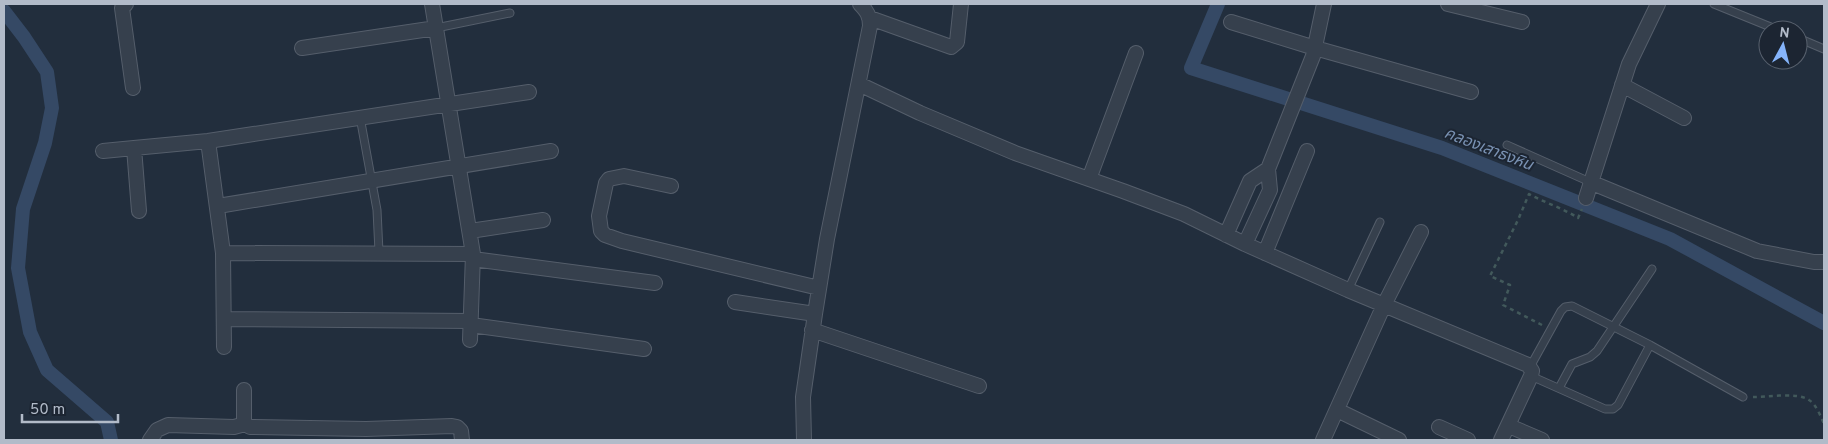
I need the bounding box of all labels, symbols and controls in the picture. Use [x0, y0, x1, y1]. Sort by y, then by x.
north arrow [1758, 20, 1808, 70]
text: N [1778, 25, 1790, 43]
water label: คลองเสาธงหิน [1441, 124, 1537, 176]
scale bar [22, 392, 119, 424]
text: 50 m [30, 401, 65, 420]

